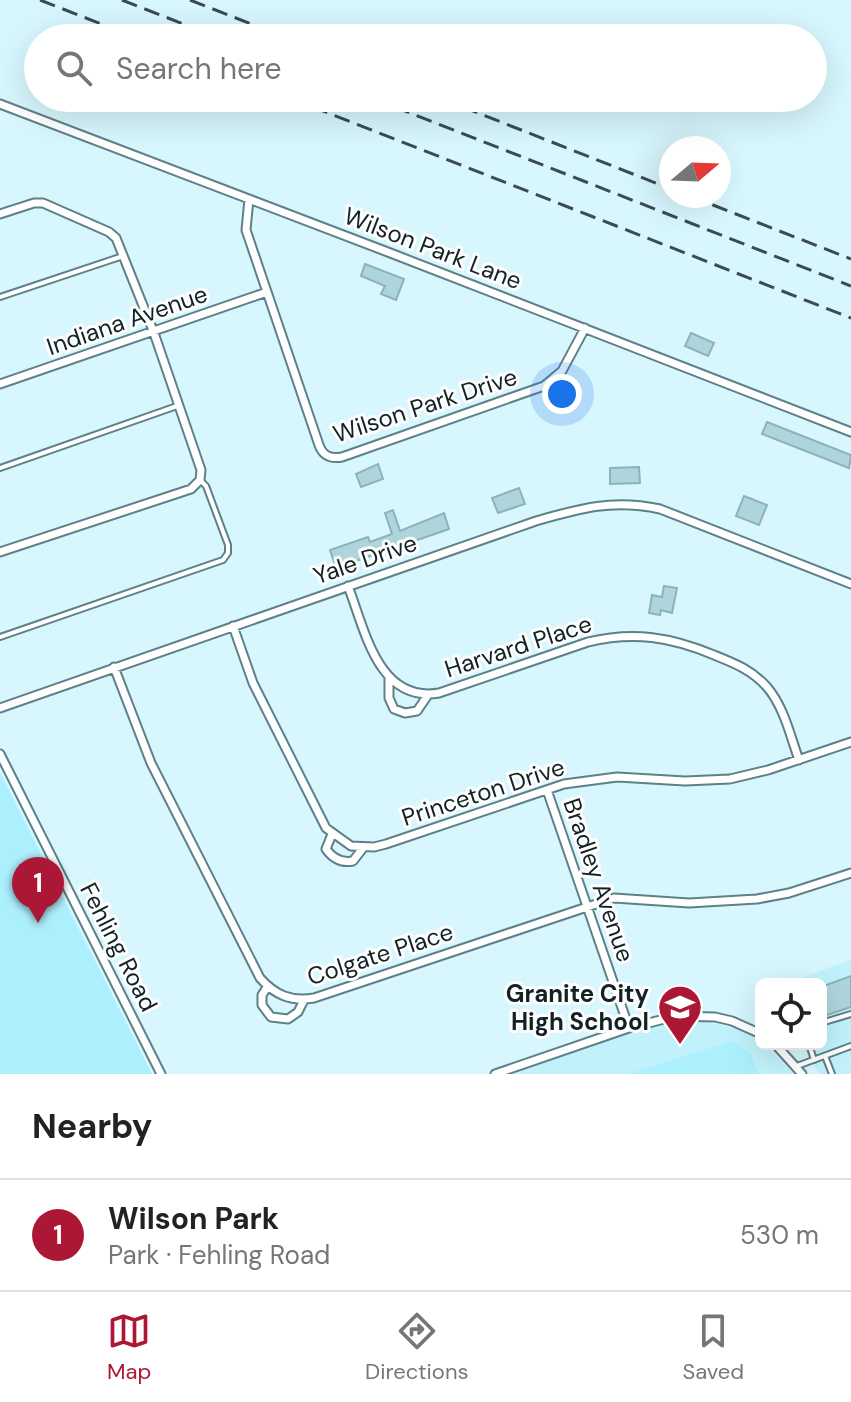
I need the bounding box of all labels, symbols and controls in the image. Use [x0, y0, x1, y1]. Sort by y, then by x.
search box [24, 24, 827, 112]
icon: search [52, 46, 96, 90]
text: Search here [116, 49, 282, 88]
north arrow [659, 136, 731, 208]
street label: Wilson Park Lane [340, 200, 526, 296]
street label: Indiana Avenue [43, 278, 211, 362]
street label: Wilson Park Drive [329, 361, 521, 449]
your location [542, 374, 582, 414]
street label: Yale Drive [309, 527, 421, 591]
street label: Harvard Place [440, 608, 596, 684]
street label: Princeton Drive [398, 751, 568, 833]
street label: Bradley Avenue [556, 794, 642, 966]
pin: 1 [12, 857, 64, 923]
street label: Fehling Road [73, 877, 165, 1017]
street label: Colgate Place [303, 916, 457, 992]
place label: Granite City High School [506, 978, 649, 1037]
map controls [755, 978, 827, 1050]
button: locate [755, 978, 827, 1050]
school or university icon: Granite City High School [656, 983, 704, 1046]
text: Nearby [32, 1104, 152, 1149]
text: Wilson Park [108, 1199, 279, 1238]
text: 1 [53, 1218, 63, 1252]
text: 530 m [740, 1218, 819, 1252]
text: Park · Fehling Road [108, 1238, 330, 1272]
tab: Map [107, 1309, 151, 1386]
tab: Directions [365, 1309, 469, 1386]
tab: Saved [682, 1309, 744, 1386]

